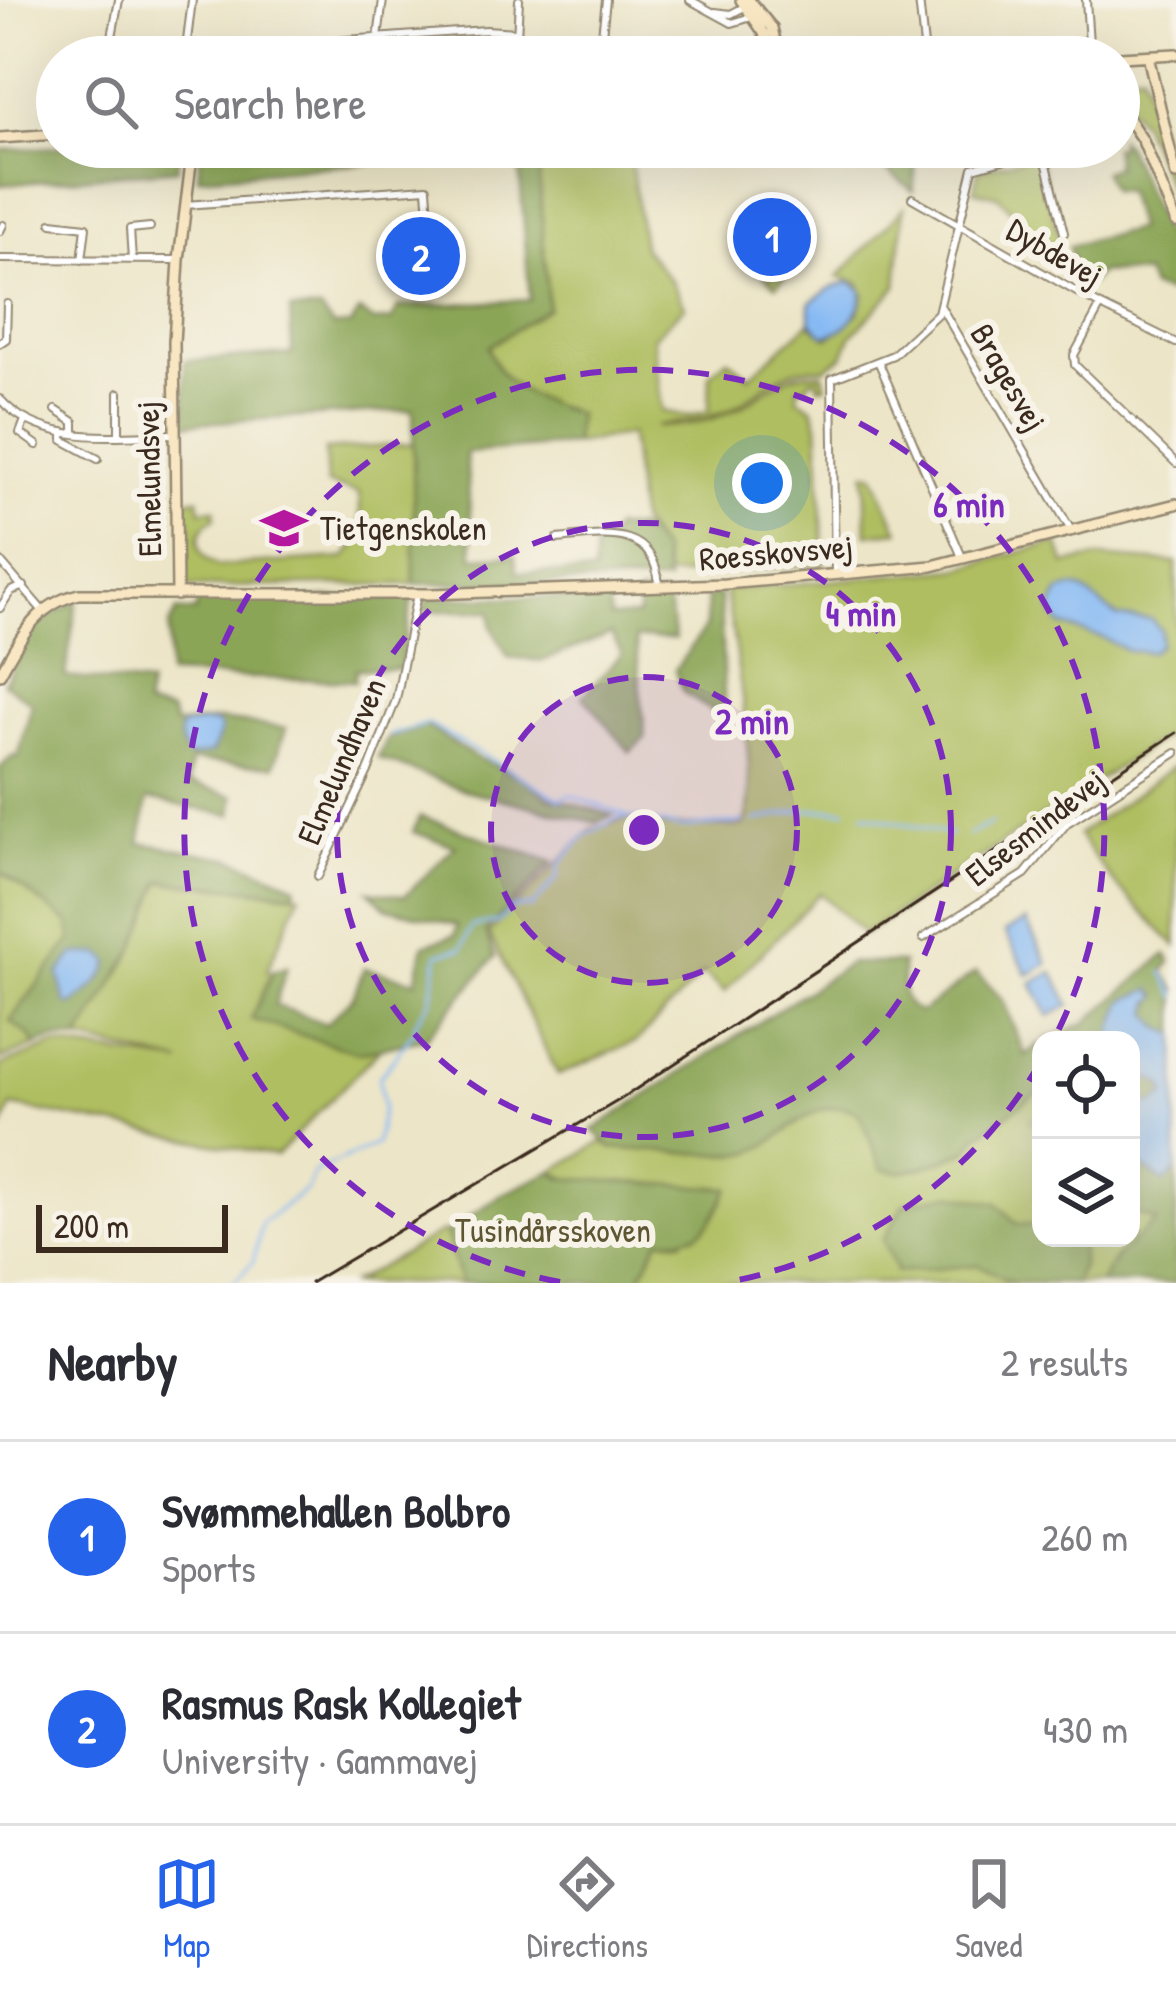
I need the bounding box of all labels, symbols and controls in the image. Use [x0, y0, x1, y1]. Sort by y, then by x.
search box [36, 36, 1140, 168]
icon: search [78, 69, 144, 135]
text: Search here [174, 72, 366, 133]
pin: 1 [733, 192, 811, 282]
street label: Dybdevej [999, 207, 1111, 298]
pin: 2 [382, 211, 460, 301]
street label: Bragesvej [960, 315, 1057, 439]
street label: Elmelundsvej [125, 401, 171, 557]
your location [732, 453, 792, 513]
text: 6 min [933, 479, 1005, 528]
school or university icon: Tietgenskolen [259, 503, 309, 553]
place label: Tietgenskolen [320, 506, 487, 551]
street label: Roesskovsvej [697, 523, 855, 581]
text: 4 min [826, 588, 896, 637]
street label: Elmelundhaven [286, 671, 396, 851]
text: 2 min [715, 696, 789, 745]
street label: Elsesmindevej [956, 758, 1114, 896]
centre of rings [623, 809, 665, 851]
map controls [1032, 1031, 1140, 1247]
button: locate [1032, 1031, 1140, 1139]
button: layers [1032, 1139, 1140, 1247]
scale bar [36, 1199, 228, 1252]
text: 200 m [54, 1204, 129, 1248]
park label: Tusindårsskoven [455, 1208, 651, 1252]
text: Nearby [48, 1327, 178, 1396]
text: 2 results [1001, 1335, 1128, 1388]
text: Svømmehallen Bolbro [162, 1480, 510, 1541]
text: 1 [80, 1510, 94, 1563]
text: 260 m [1041, 1510, 1128, 1563]
text: Sports [162, 1541, 256, 1594]
text: Rasmus Rask Kollegiet [162, 1672, 521, 1733]
text: 2 [78, 1702, 96, 1755]
text: 430 m [1043, 1702, 1128, 1755]
text: University · Gammavej [162, 1733, 478, 1786]
tab: Map [154, 1851, 220, 1967]
tab: Directions [527, 1851, 648, 1967]
tab: Saved [955, 1851, 1022, 1967]

